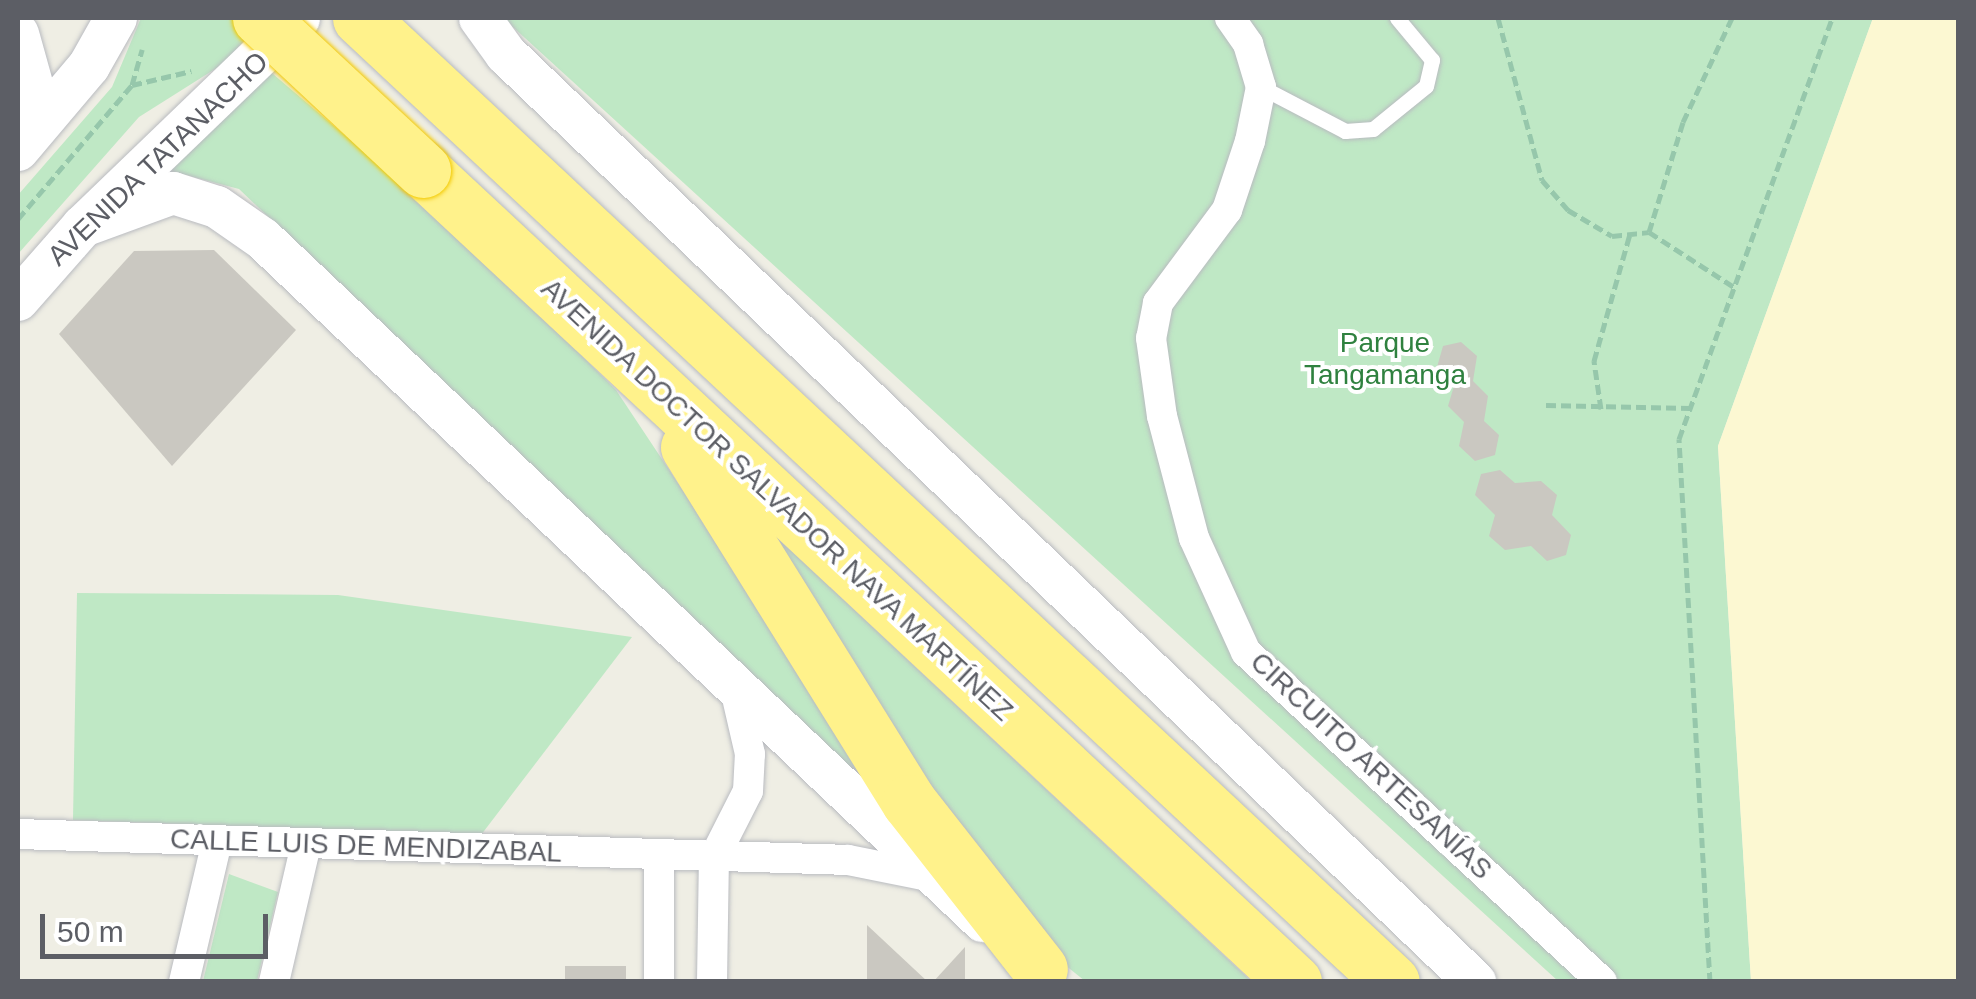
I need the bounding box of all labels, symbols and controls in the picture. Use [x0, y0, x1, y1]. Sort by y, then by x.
street label: AVENIDA TATANACHO [40, 44, 276, 274]
street label: AVENIDA DOCTOR SALVADOR NAVA MARTÍNEZ [533, 271, 1021, 729]
park label: Parque Tangamanga [1304, 326, 1466, 392]
street label: CIRCUITO ARTESANÍAS [1243, 645, 1499, 887]
street label: CALLE LUIS DE MENDIZABAL [169, 822, 563, 870]
scale bar [45, 894, 272, 956]
text: 50 m [57, 915, 124, 948]

